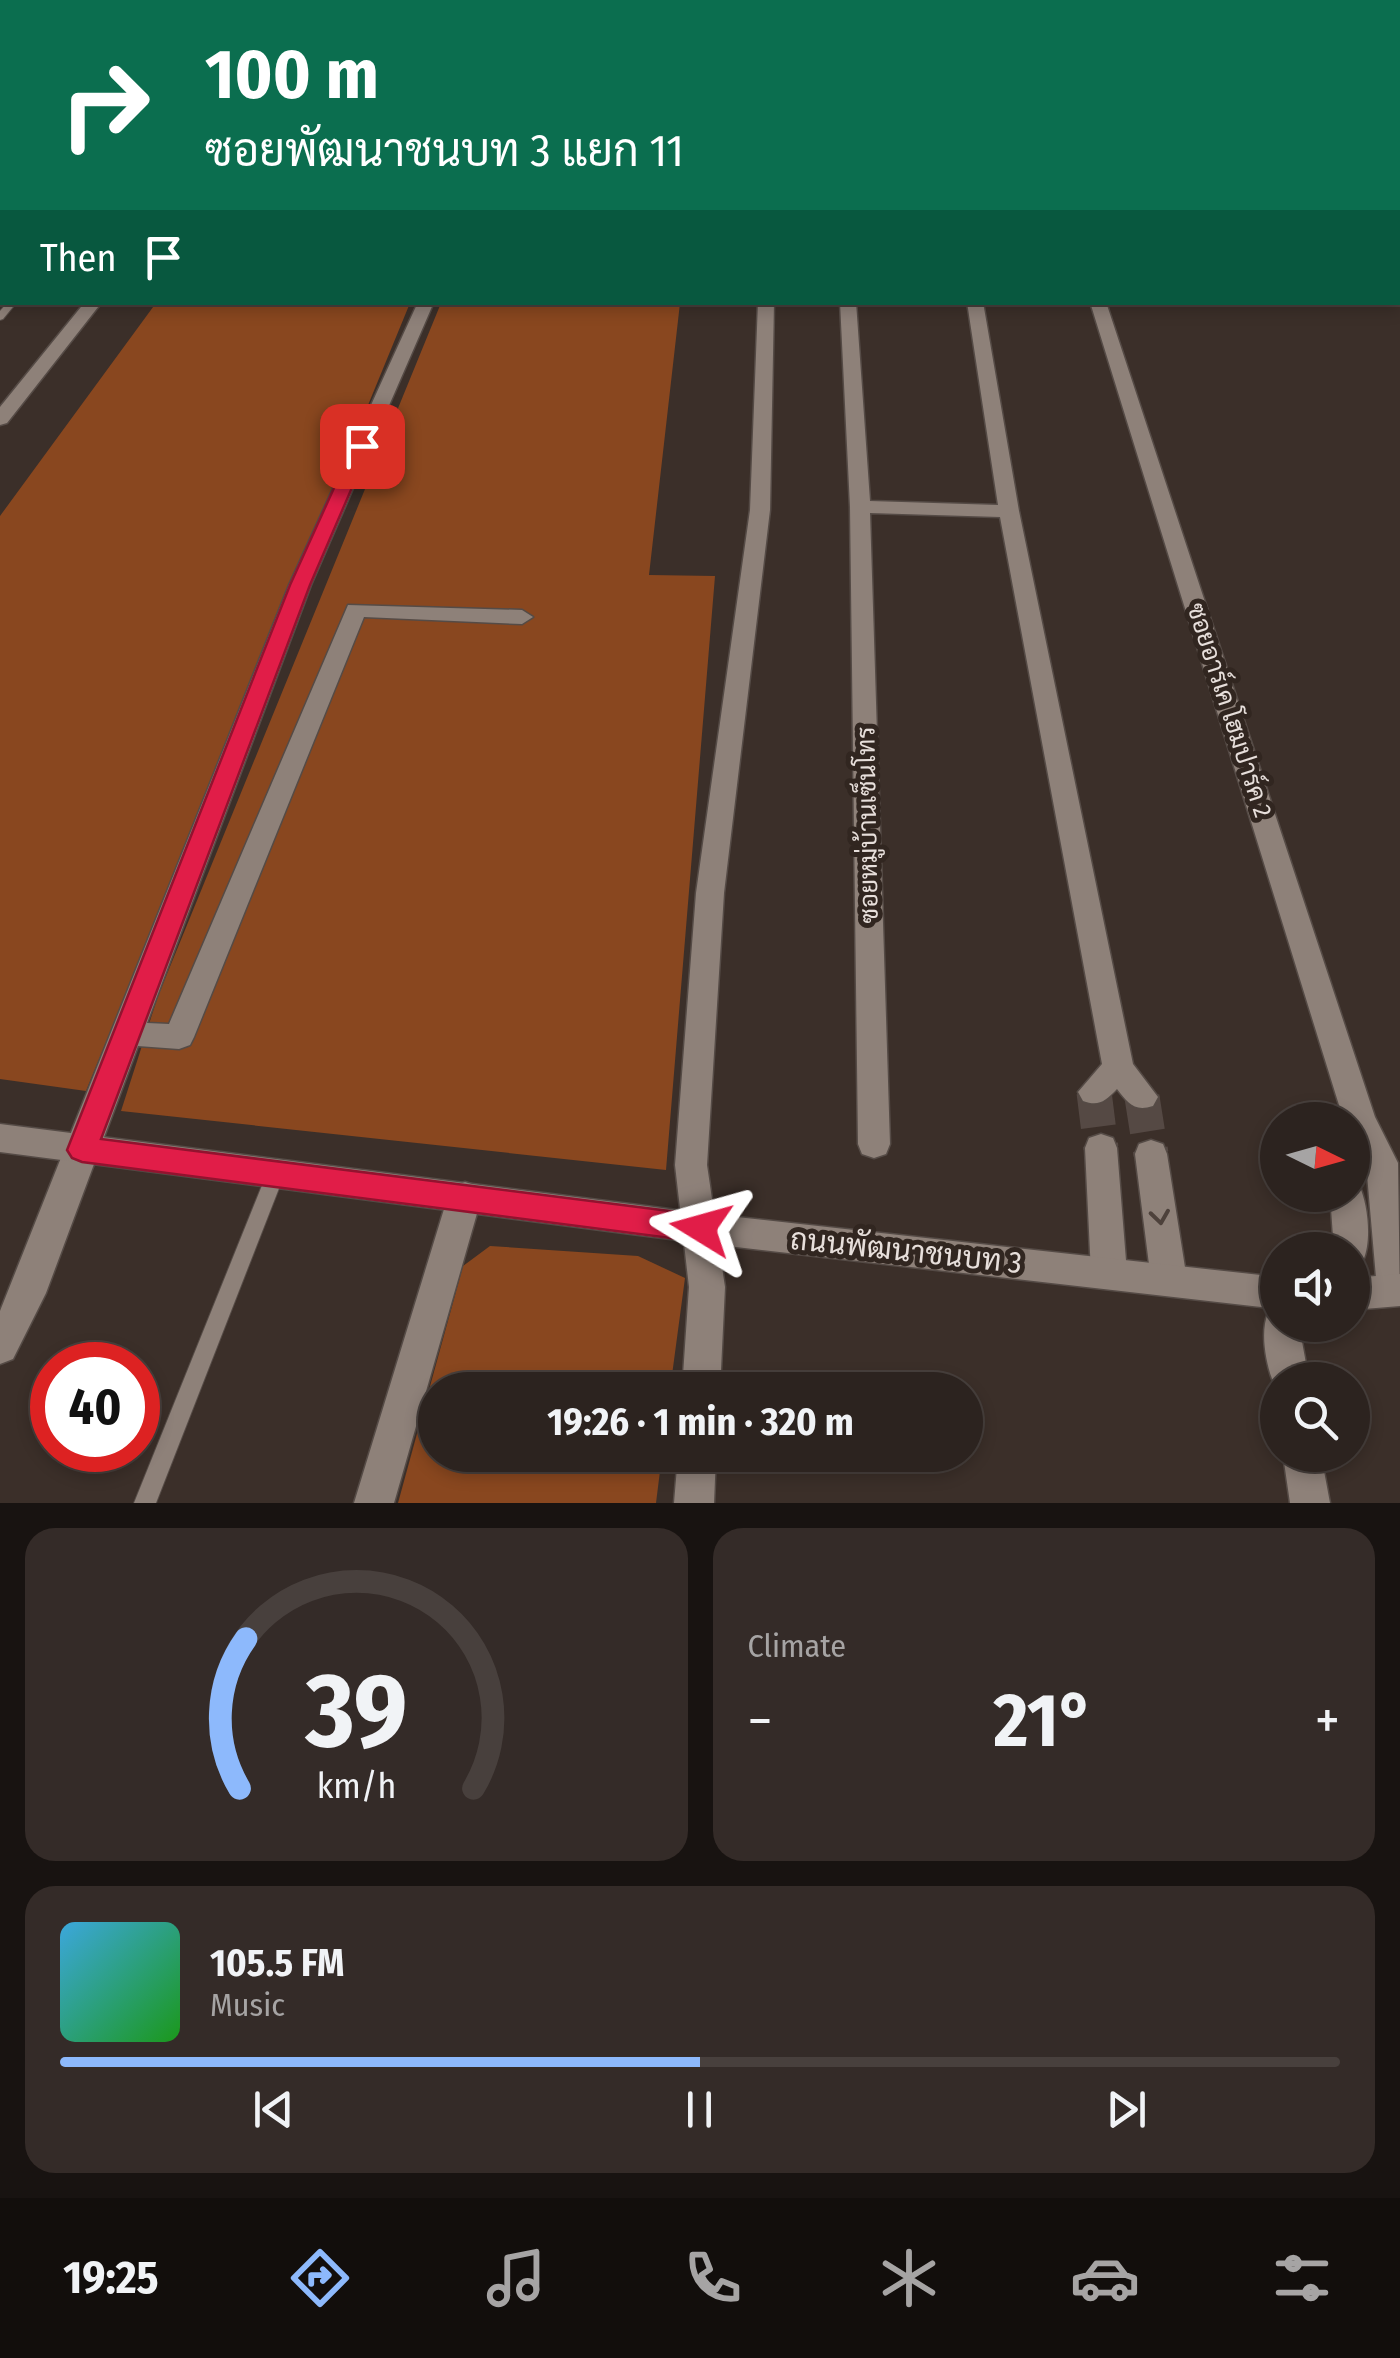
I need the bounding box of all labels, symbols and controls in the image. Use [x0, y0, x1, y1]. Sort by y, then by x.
text: 100 m [205, 33, 379, 117]
icon: right [40, 40, 170, 170]
text: ซอยพัฒนาชนบท 3 แยก 11 [205, 124, 684, 178]
icon: arrive [136, 230, 191, 285]
text: Then [40, 235, 116, 281]
pin [320, 404, 405, 489]
icon: arrive [335, 419, 390, 474]
street label: ซอยอาร์เค โฮมปาร์ค 2 [1180, 598, 1281, 821]
street label: ซอยหมู่บ้านเซ็นโทร [847, 726, 887, 924]
north arrow [1260, 1102, 1370, 1212]
map controls [1260, 1102, 1370, 1472]
position arrow [649, 1176, 753, 1280]
one-way arrow [1149, 1209, 1170, 1225]
street label: ถนนพัฒนาชนบท 3 [788, 1220, 1024, 1281]
button: sound [1260, 1232, 1370, 1342]
speed limit sign: 40 [30, 1342, 160, 1472]
button: search [1260, 1362, 1370, 1472]
text: 19:26 · 1 min · 320 m [547, 1399, 854, 1445]
text: Climate [748, 1627, 846, 1665]
text: 39 [304, 1649, 407, 1774]
text: 21° [994, 1676, 1094, 1766]
text: − [748, 1688, 772, 1754]
text: + [1315, 1688, 1340, 1754]
text: km/h [316, 1765, 396, 1807]
text: 105.5 FM [210, 1940, 344, 1986]
text: Music [210, 1986, 285, 2024]
icon: previous [246, 2082, 301, 2137]
icon: pause [672, 2082, 727, 2137]
icon: next [1099, 2082, 1154, 2137]
icon: directions [285, 2243, 355, 2313]
icon: music [481, 2243, 551, 2313]
icon: phone [678, 2243, 748, 2313]
icon: climate [874, 2243, 944, 2313]
icon: car [1070, 2243, 1140, 2313]
icon: filters [1267, 2243, 1337, 2313]
text: 19:25 [63, 2251, 159, 2305]

